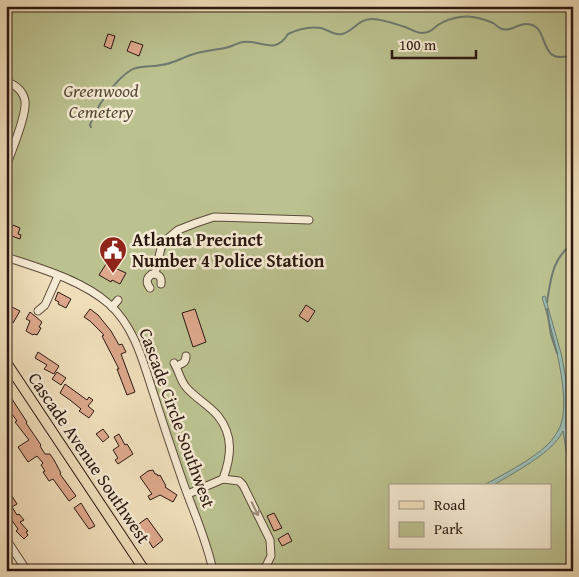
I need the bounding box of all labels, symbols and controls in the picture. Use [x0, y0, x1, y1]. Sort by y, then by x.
scale bar [392, 28, 475, 60]
text: 100 m [399, 34, 437, 55]
park label: Greenwood Cemetery [63, 77, 139, 125]
place label: Atlanta Precinct Number 4 Police Station [132, 226, 325, 274]
public building icon: Atlanta Precinct Number 4 Police Station [98, 235, 128, 274]
street label: Cascade Circle Southwest [132, 324, 223, 512]
street label: Cascade Avenue Southwest [22, 367, 157, 549]
legend [389, 484, 552, 550]
text: Road [434, 494, 465, 515]
one-way arrow [250, 501, 260, 516]
text: Park [434, 518, 463, 539]

